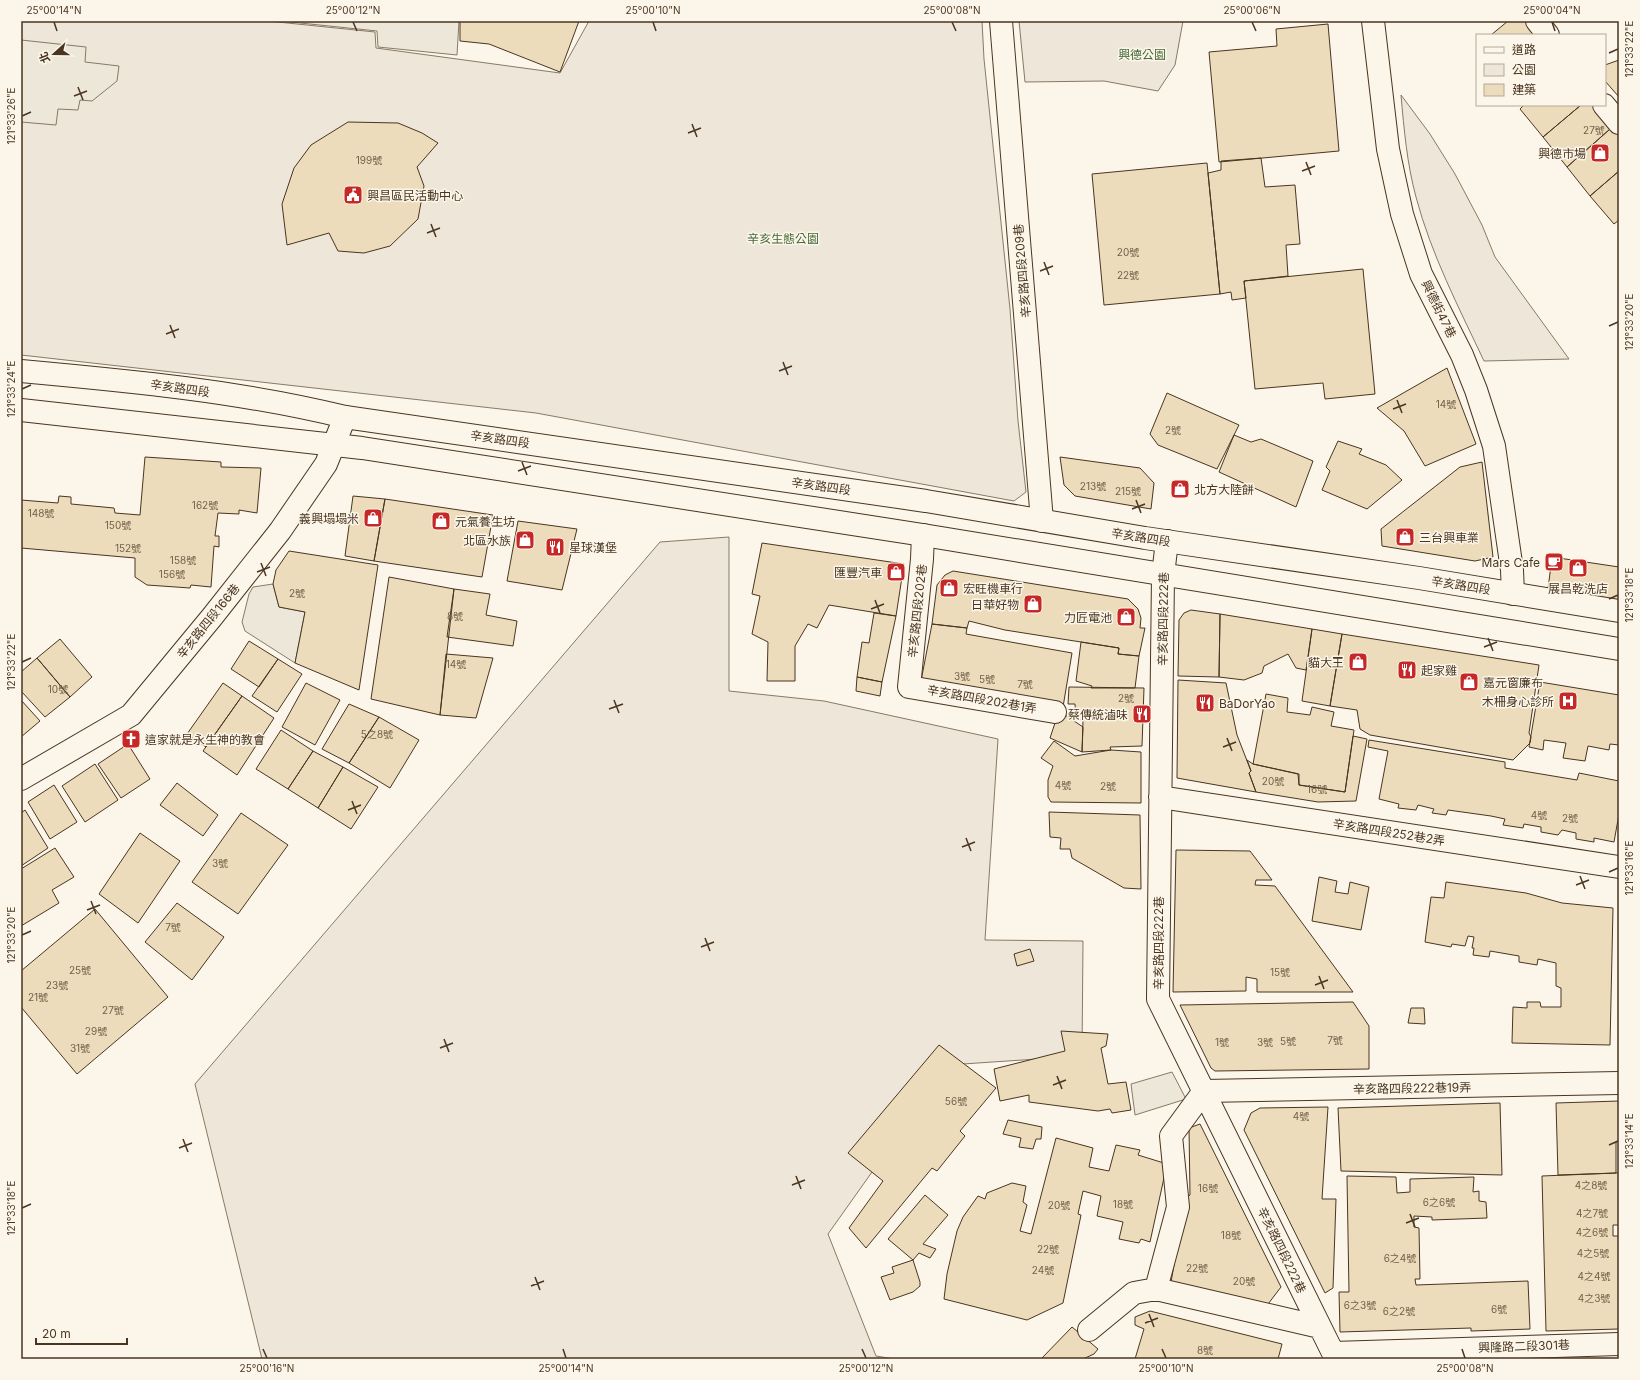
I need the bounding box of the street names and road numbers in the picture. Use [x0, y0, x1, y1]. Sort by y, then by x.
street label: 辛亥路四段209巷 [1010, 223, 1034, 319]
street label: 興德街47巷 [1419, 278, 1459, 340]
street label: 辛亥路四段 [149, 376, 211, 400]
street label: 辛亥路四段 [469, 427, 531, 451]
street label: 辛亥路四段 [790, 474, 852, 498]
street label: 辛亥路四段 [1110, 525, 1172, 549]
street label: 辛亥路四段202巷 [905, 563, 929, 659]
street label: 辛亥路四段222巷 [1155, 572, 1171, 666]
street label: 辛亥路四段 [1430, 573, 1492, 597]
street label: 辛亥路四段166巷 [173, 581, 243, 661]
street label: 辛亥路四段202巷1弄 [926, 682, 1038, 716]
street label: 辛亥路四段252巷2弄 [1332, 816, 1446, 848]
street label: 辛亥路四段222巷 [1151, 896, 1166, 990]
street label: 辛亥路四段222巷19弄 [1353, 1079, 1471, 1097]
street label: 辛亥路四段222巷 [1255, 1204, 1309, 1296]
street label: 興隆路二段301巷 [1478, 1337, 1570, 1355]

